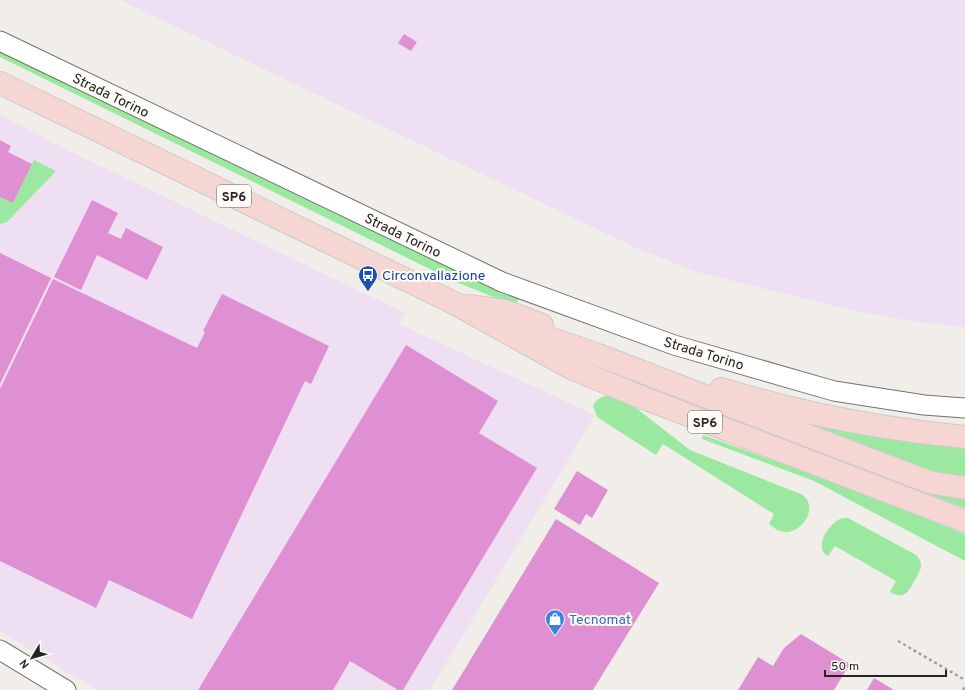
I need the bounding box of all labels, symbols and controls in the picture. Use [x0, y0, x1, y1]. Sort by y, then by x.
street label: Strada Torino [69, 70, 152, 122]
road number: SP6 [217, 185, 251, 207]
street label: Strada Torino [361, 210, 444, 262]
bus stop icon: Circonvallazione [357, 264, 379, 292]
place label: Circonvallazione [382, 268, 485, 285]
street label: Strada Torino [661, 334, 746, 375]
road number: SP6 [688, 411, 722, 433]
shop icon: Tecnomat [544, 608, 566, 636]
place label: Tecnomat [569, 612, 631, 629]
north arrow [12, 638, 52, 678]
scale bar [825, 652, 946, 678]
text: N [17, 656, 33, 671]
text: 50 m [831, 659, 859, 675]

